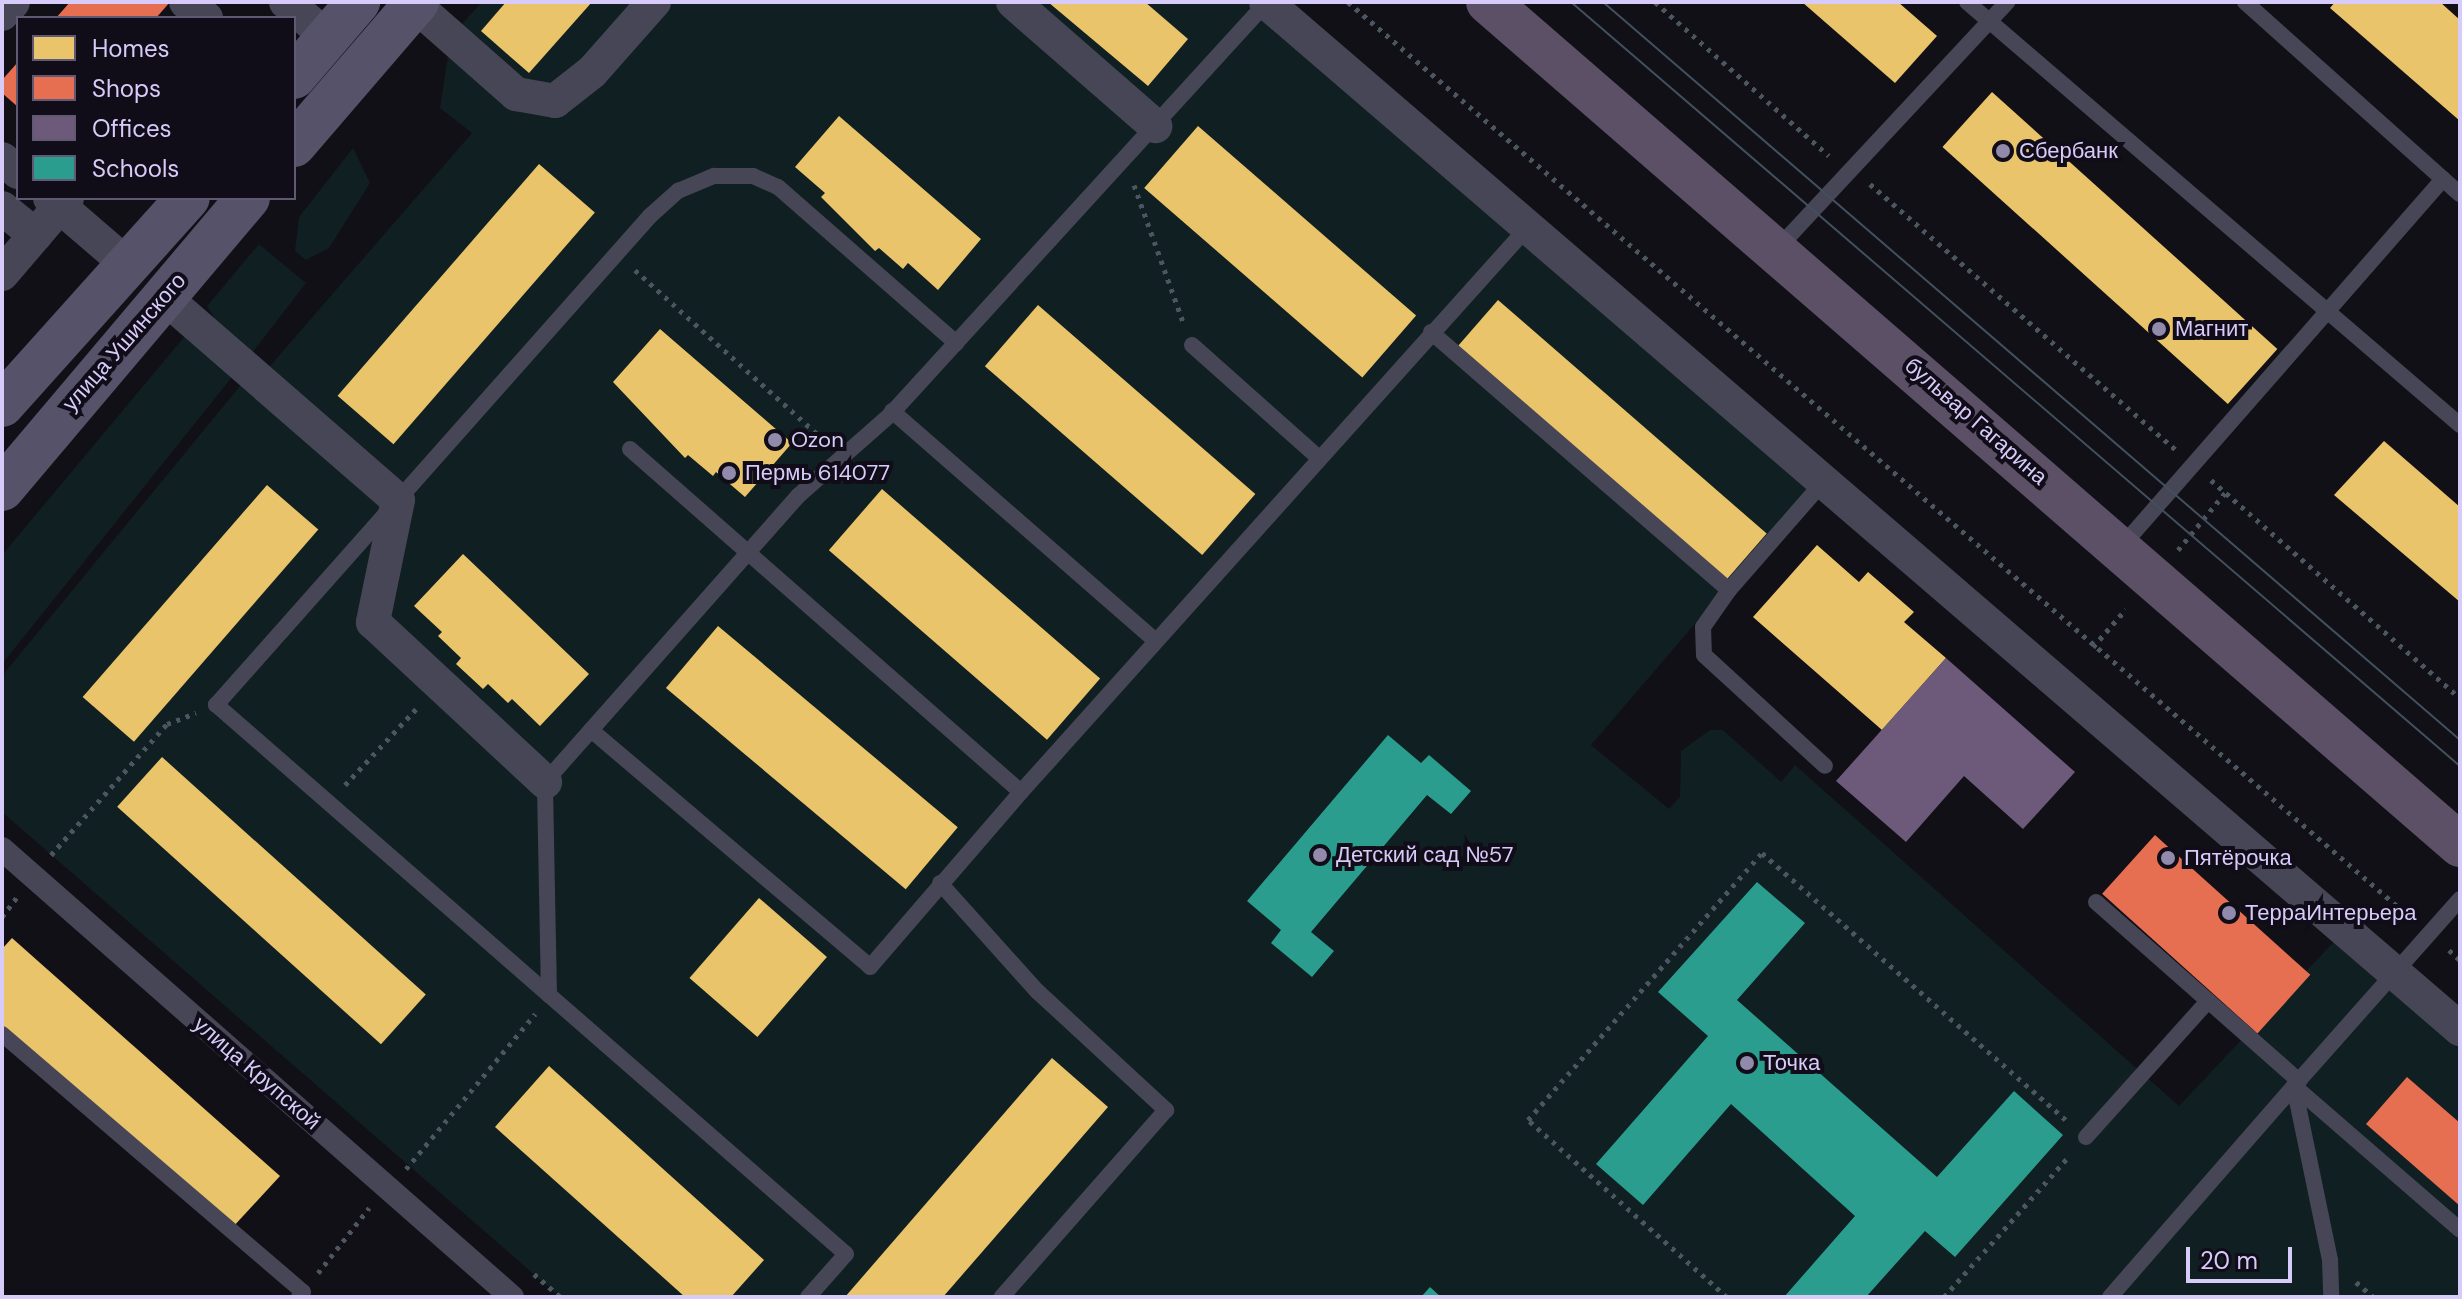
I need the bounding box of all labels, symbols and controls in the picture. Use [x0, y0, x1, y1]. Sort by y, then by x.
legend [16, 16, 296, 200]
text: Homes [92, 33, 170, 64]
text: Shops [92, 73, 161, 104]
text: Offices [92, 113, 172, 144]
place label: Сбербанк [2019, 138, 2118, 164]
marker: Сбербанк [1994, 142, 2012, 160]
text: Schools [92, 153, 179, 184]
street label: улица Ушинского [57, 268, 191, 416]
place label: Магнит [2175, 316, 2248, 342]
marker: Магнит [2150, 320, 2168, 338]
street label: бульвар Гагарина [1899, 352, 2053, 490]
place label: Ozon [791, 427, 844, 453]
marker: Ozon [766, 431, 784, 449]
place label: Пермь 614077 [745, 460, 890, 486]
marker: Пермь 614077 [720, 464, 738, 482]
place label: Детский сад №57 [1336, 842, 1514, 868]
place label: Пятёрочка [2184, 845, 2292, 871]
marker: Детский сад №57 [1311, 846, 1329, 864]
marker: Пятёрочка [2159, 849, 2177, 867]
place label: ТерраИнтерьера [2245, 900, 2417, 926]
marker: ТерраИнтерьера [2220, 904, 2238, 922]
street label: улица Крупской [188, 1011, 326, 1135]
place label: Точка [1763, 1050, 1820, 1076]
marker: Точка [1738, 1054, 1756, 1072]
scale bar [2190, 1231, 2296, 1281]
text: 20 m [2200, 1245, 2258, 1276]

